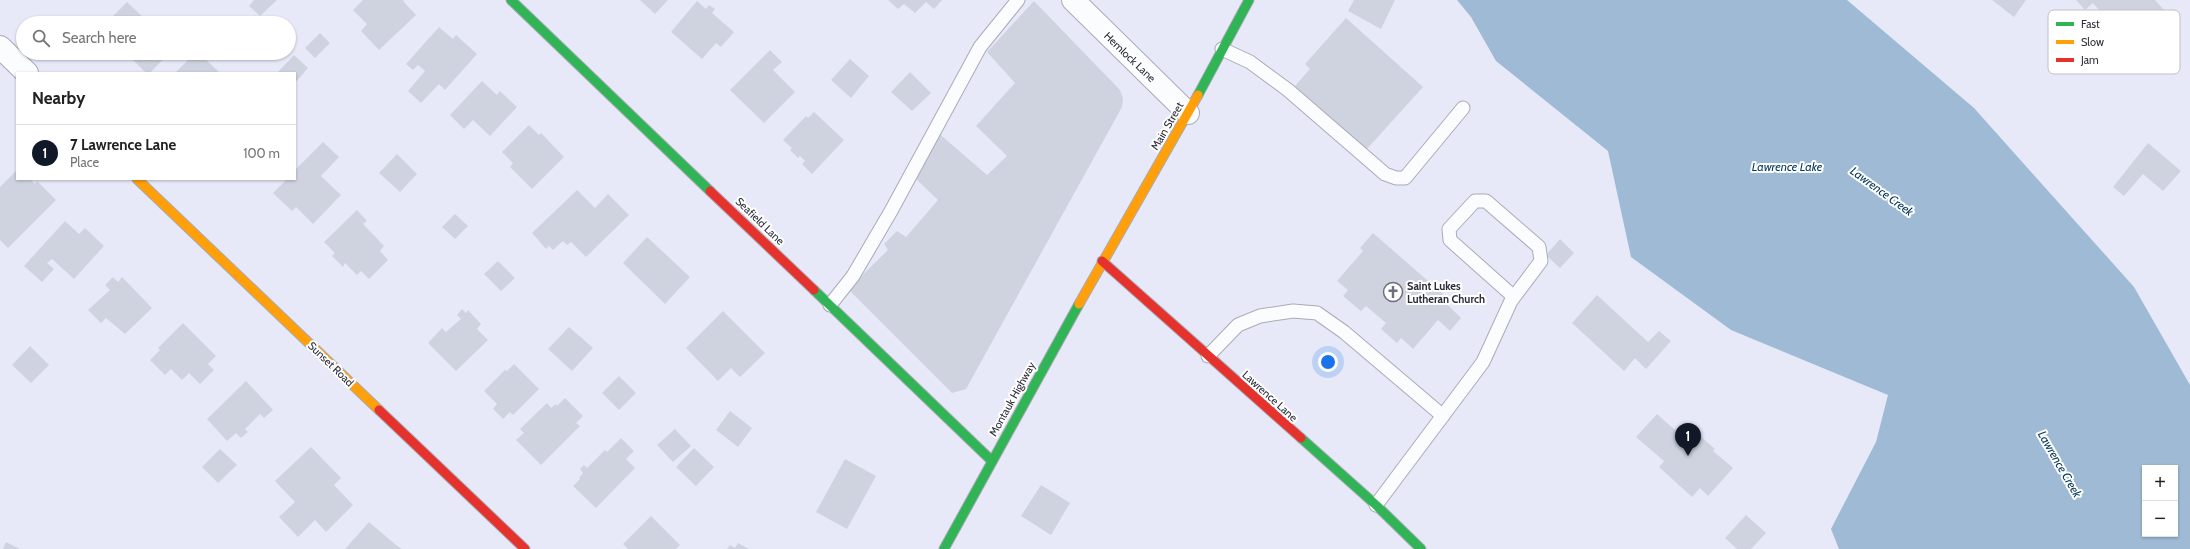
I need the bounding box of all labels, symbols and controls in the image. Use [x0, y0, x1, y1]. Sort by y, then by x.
legend [2048, 10, 2180, 74]
search box [16, 16, 296, 60]
text: Fast [2081, 17, 2100, 31]
icon: search [30, 27, 52, 49]
text: Search here [62, 29, 137, 47]
street label: Hemlock Lane [1101, 29, 1159, 85]
text: Slow [2081, 35, 2104, 49]
text: Jam [2080, 53, 2099, 67]
text: Nearby [32, 88, 85, 108]
street label: Main Street [1148, 99, 1187, 153]
text: 7 Lawrence Lane [70, 136, 176, 154]
text: 1 [43, 145, 47, 161]
text: 100 m [243, 145, 280, 161]
text: Place [70, 154, 99, 170]
water label: Lawrence Lake [1752, 159, 1823, 174]
water label: Lawrence Creek [1847, 163, 1917, 219]
street label: Seafield Lane [733, 194, 788, 248]
place label: Saint Lukes Lutheran Church [1407, 279, 1485, 306]
church icon: Saint Lukes Lutheran Church [1382, 281, 1404, 303]
street label: Sunset Road [305, 339, 357, 389]
your location [1318, 352, 1338, 372]
street label: Montauk Highway [986, 359, 1038, 439]
street label: Lawrence Lane [1240, 368, 1301, 425]
pin: 1 [1675, 423, 1701, 456]
water label: Lawrence Creek [2035, 428, 2086, 501]
map controls [2142, 465, 2178, 537]
button: + [2142, 465, 2178, 501]
button: − [2142, 501, 2178, 537]

